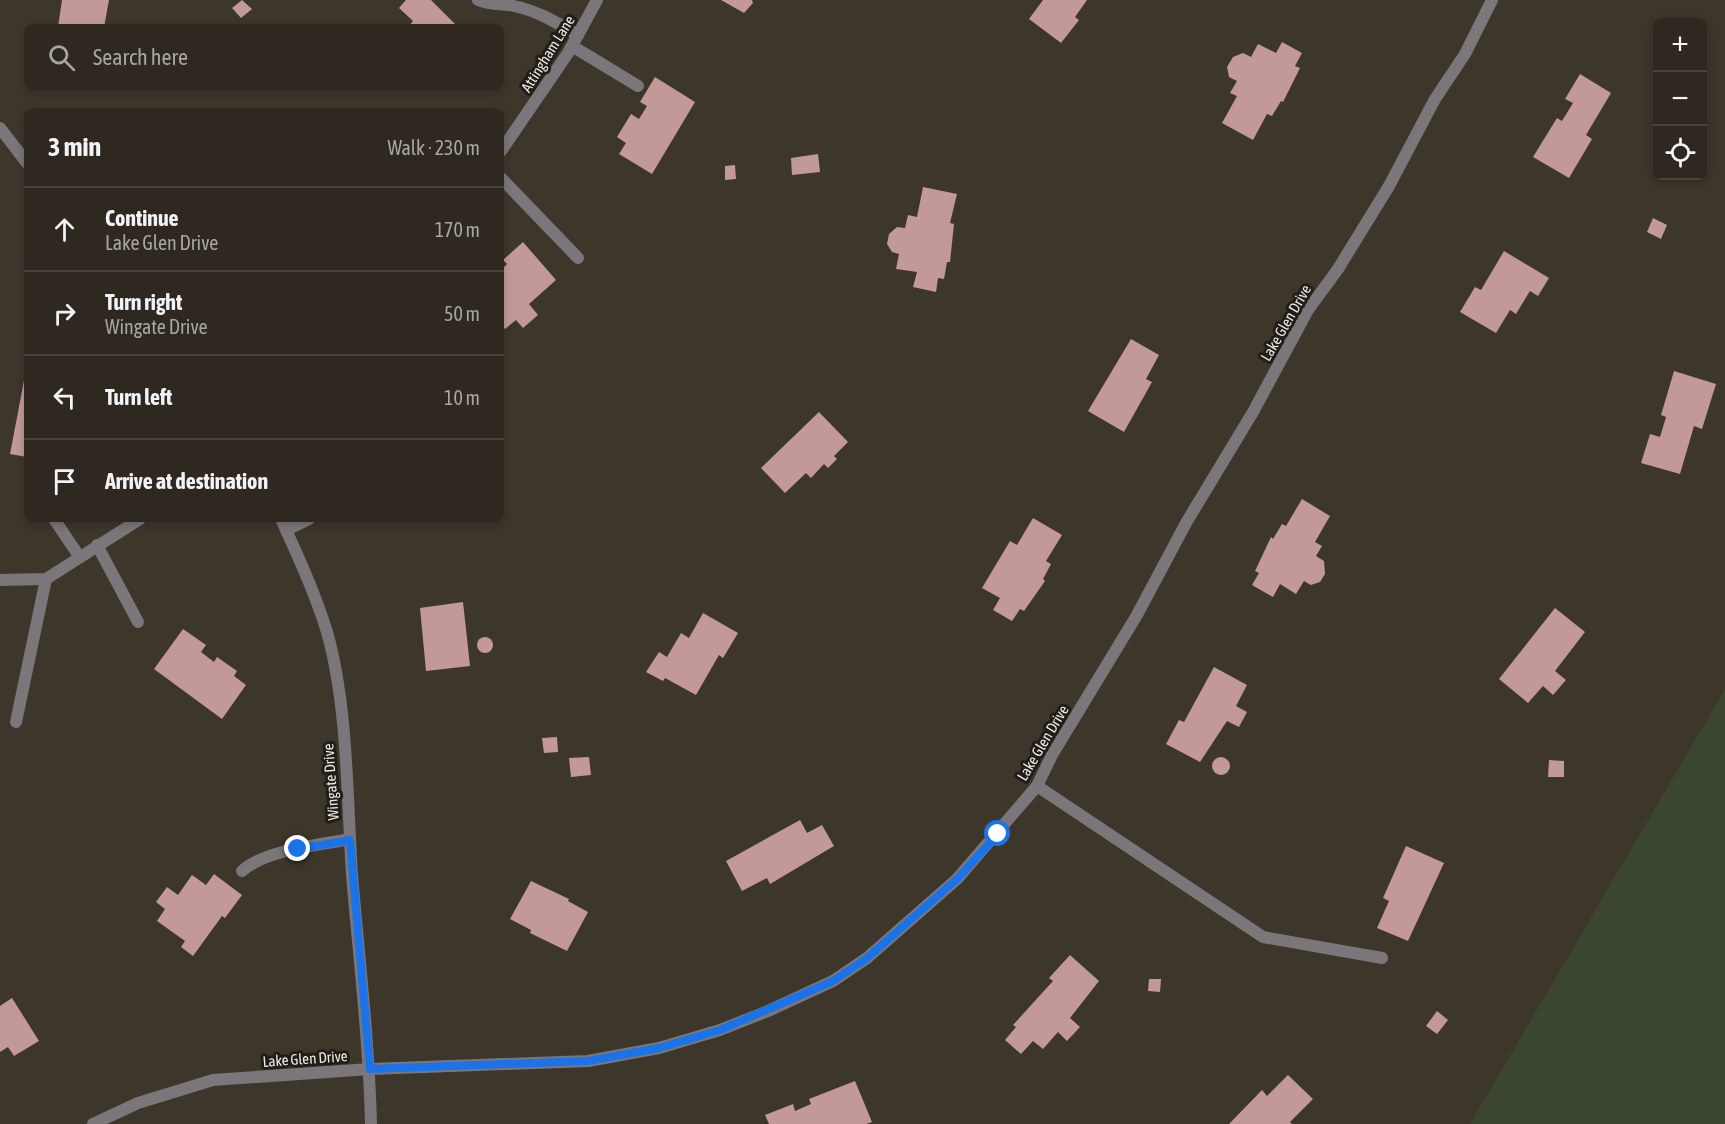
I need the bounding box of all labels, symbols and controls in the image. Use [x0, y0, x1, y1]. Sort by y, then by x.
street label: Attingham Lane [517, 12, 578, 95]
map controls [1653, 18, 1707, 180]
button: + [1653, 18, 1707, 72]
search box [24, 24, 504, 90]
icon: search [45, 41, 78, 74]
text: Search here [93, 44, 188, 70]
button: − [1653, 72, 1707, 126]
button: locate [1653, 126, 1707, 180]
text: 3 min [48, 132, 101, 162]
text: Walk · 230 m [388, 136, 480, 159]
text: Continue [105, 205, 179, 231]
icon: ahead [48, 213, 81, 246]
text: 170 m [435, 218, 480, 241]
text: Lake Glen Drive [105, 231, 218, 254]
street label: Lake Glen Drive [1257, 282, 1314, 364]
text: Turn right [105, 289, 182, 315]
icon: right [48, 297, 81, 330]
text: 50 m [444, 302, 480, 325]
text: Wingate Drive [105, 315, 208, 338]
icon: left [48, 381, 81, 414]
text: Turn left [105, 384, 172, 410]
text: 10 m [444, 386, 480, 409]
icon: arrive [48, 465, 81, 498]
text: Arrive at destination [105, 468, 268, 494]
street label: Lake Glen Drive [1013, 702, 1072, 784]
street label: Wingate Drive [319, 743, 342, 821]
route start [984, 820, 1010, 846]
route end [284, 835, 310, 861]
street label: Lake Glen Drive [262, 1047, 348, 1070]

